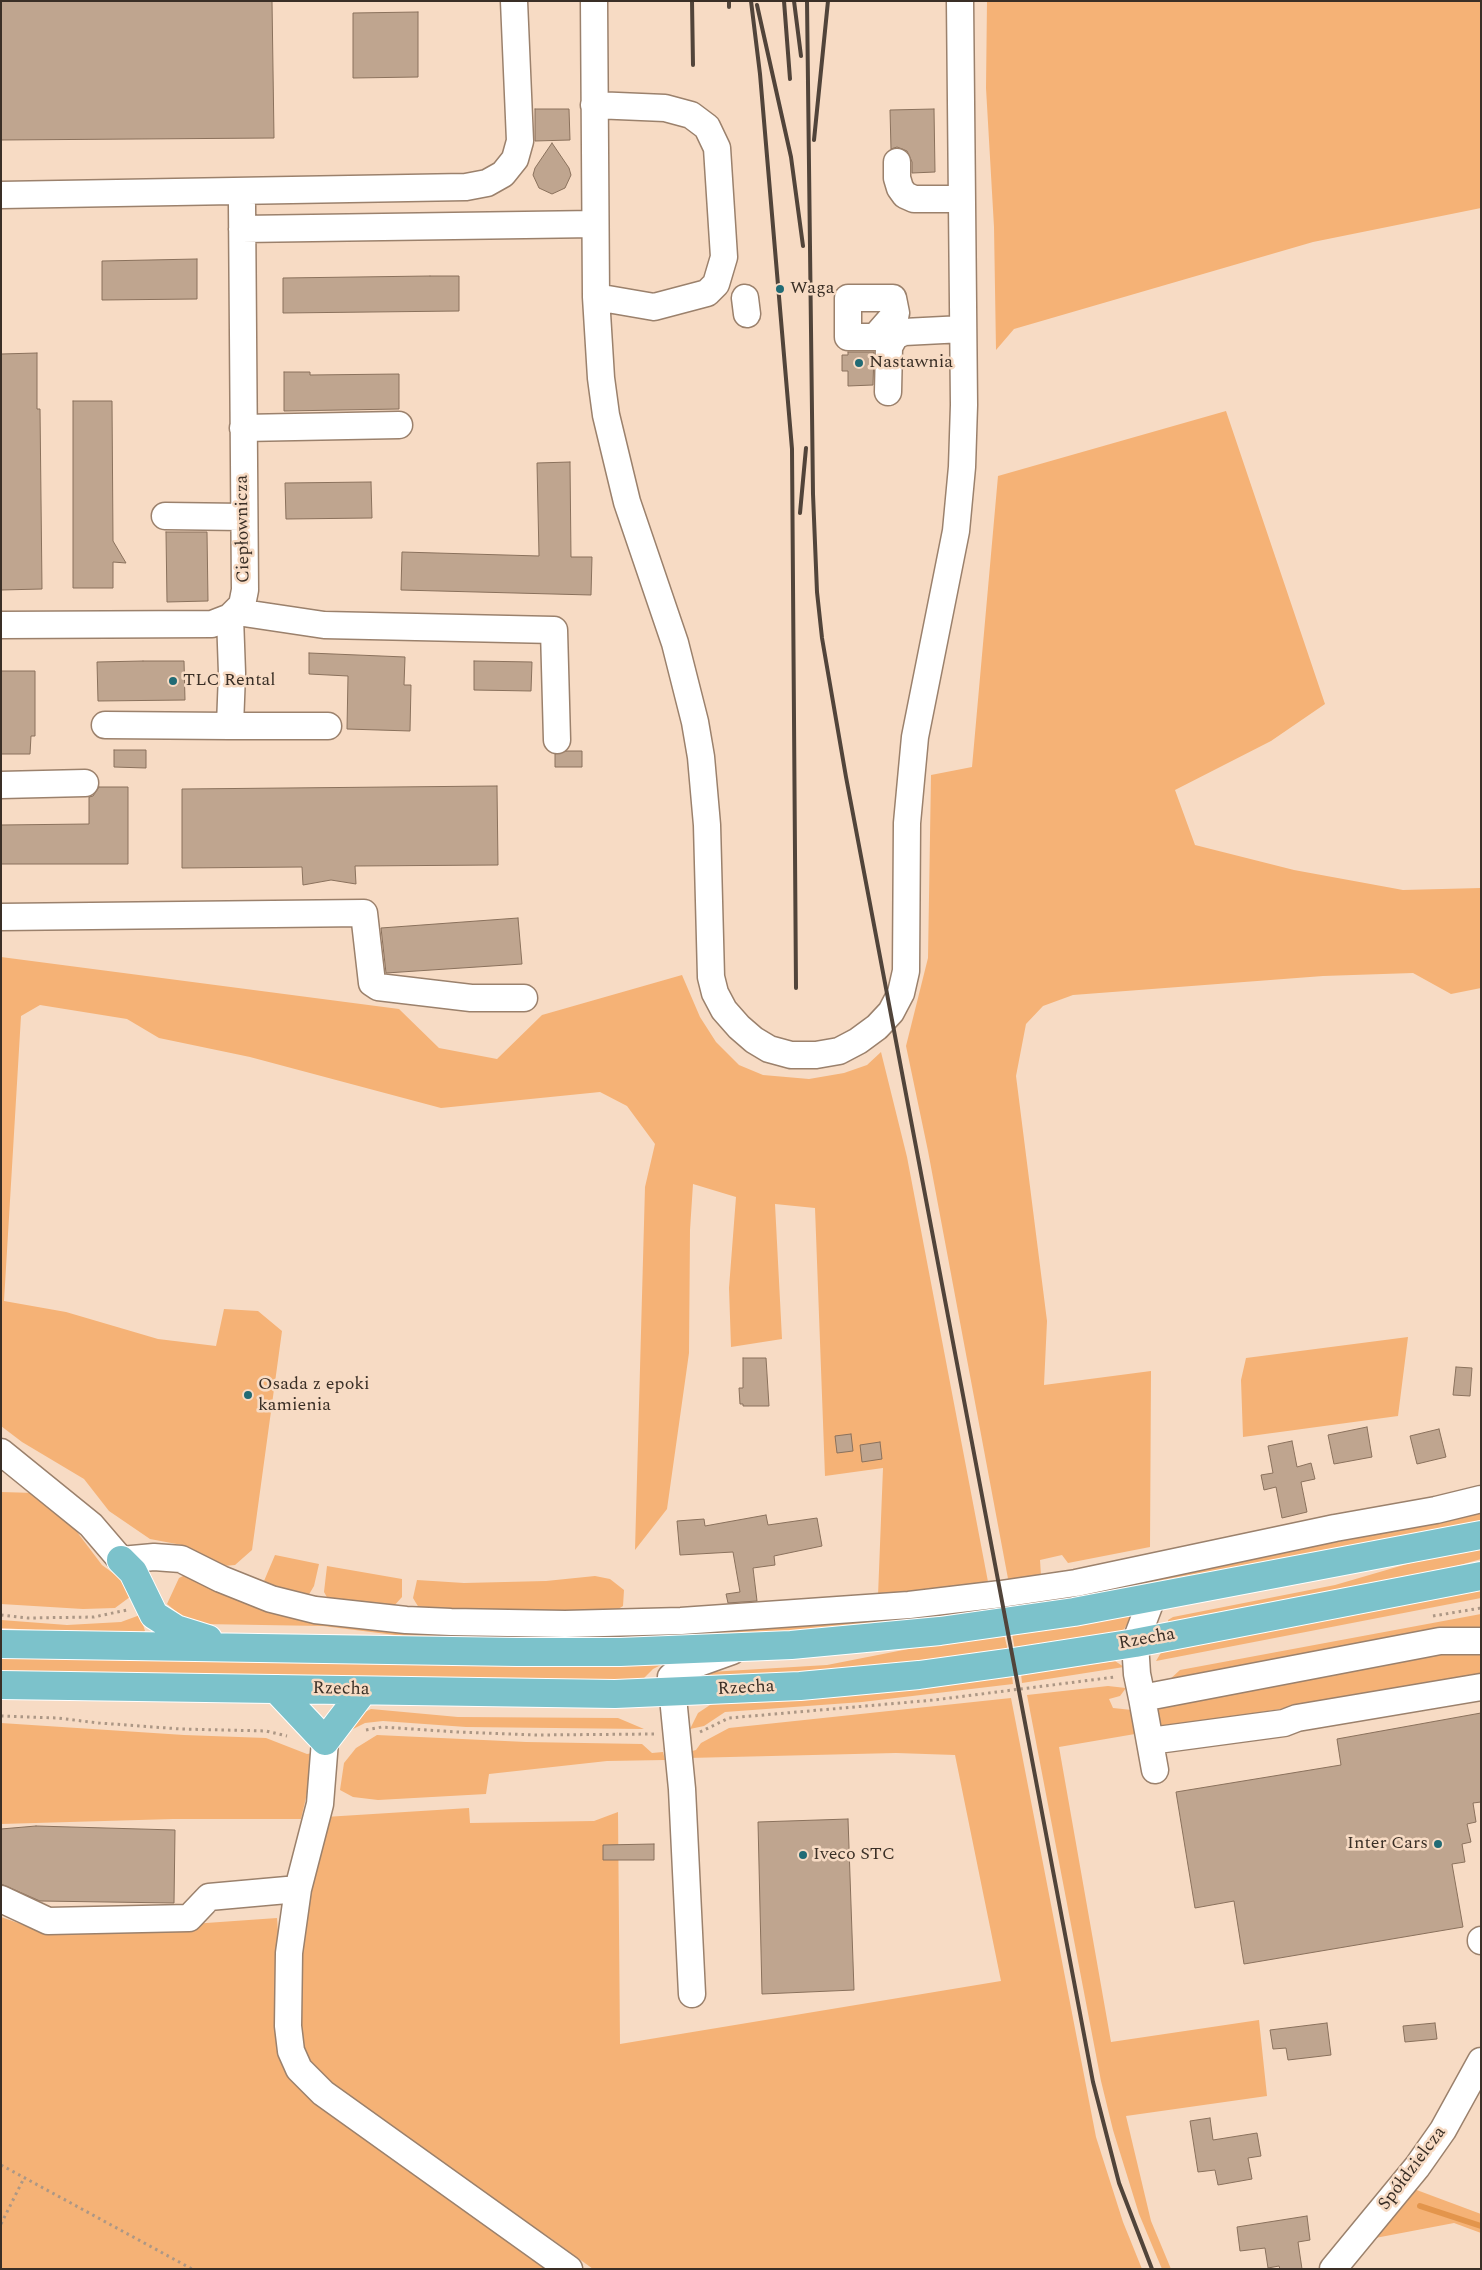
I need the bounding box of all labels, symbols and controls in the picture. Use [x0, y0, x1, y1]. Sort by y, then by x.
place label: Waga [790, 278, 834, 300]
marker: Waga [774, 283, 786, 295]
place label: Nastawnia [869, 352, 953, 374]
marker: Nastawnia [853, 357, 865, 369]
street label: Ciepłownicza [232, 475, 256, 583]
place label: TLC Rental [183, 670, 276, 692]
marker: TLC Rental [167, 675, 179, 687]
place label: Osada z epoki kamienia [258, 1374, 370, 1416]
marker: Osada z epoki kamienia [242, 1389, 254, 1401]
street label: Rzecha [1117, 1624, 1177, 1656]
street label: Rzecha [717, 1677, 775, 1701]
street label: Rzecha [312, 1679, 370, 1701]
place label: Inter Cars [1347, 1833, 1428, 1855]
marker: Inter Cars [1432, 1838, 1444, 1850]
place label: Iveco STC [813, 1844, 895, 1866]
marker: Iveco STC [797, 1849, 809, 1861]
street label: Spółdzielcza [1374, 2123, 1452, 2215]

